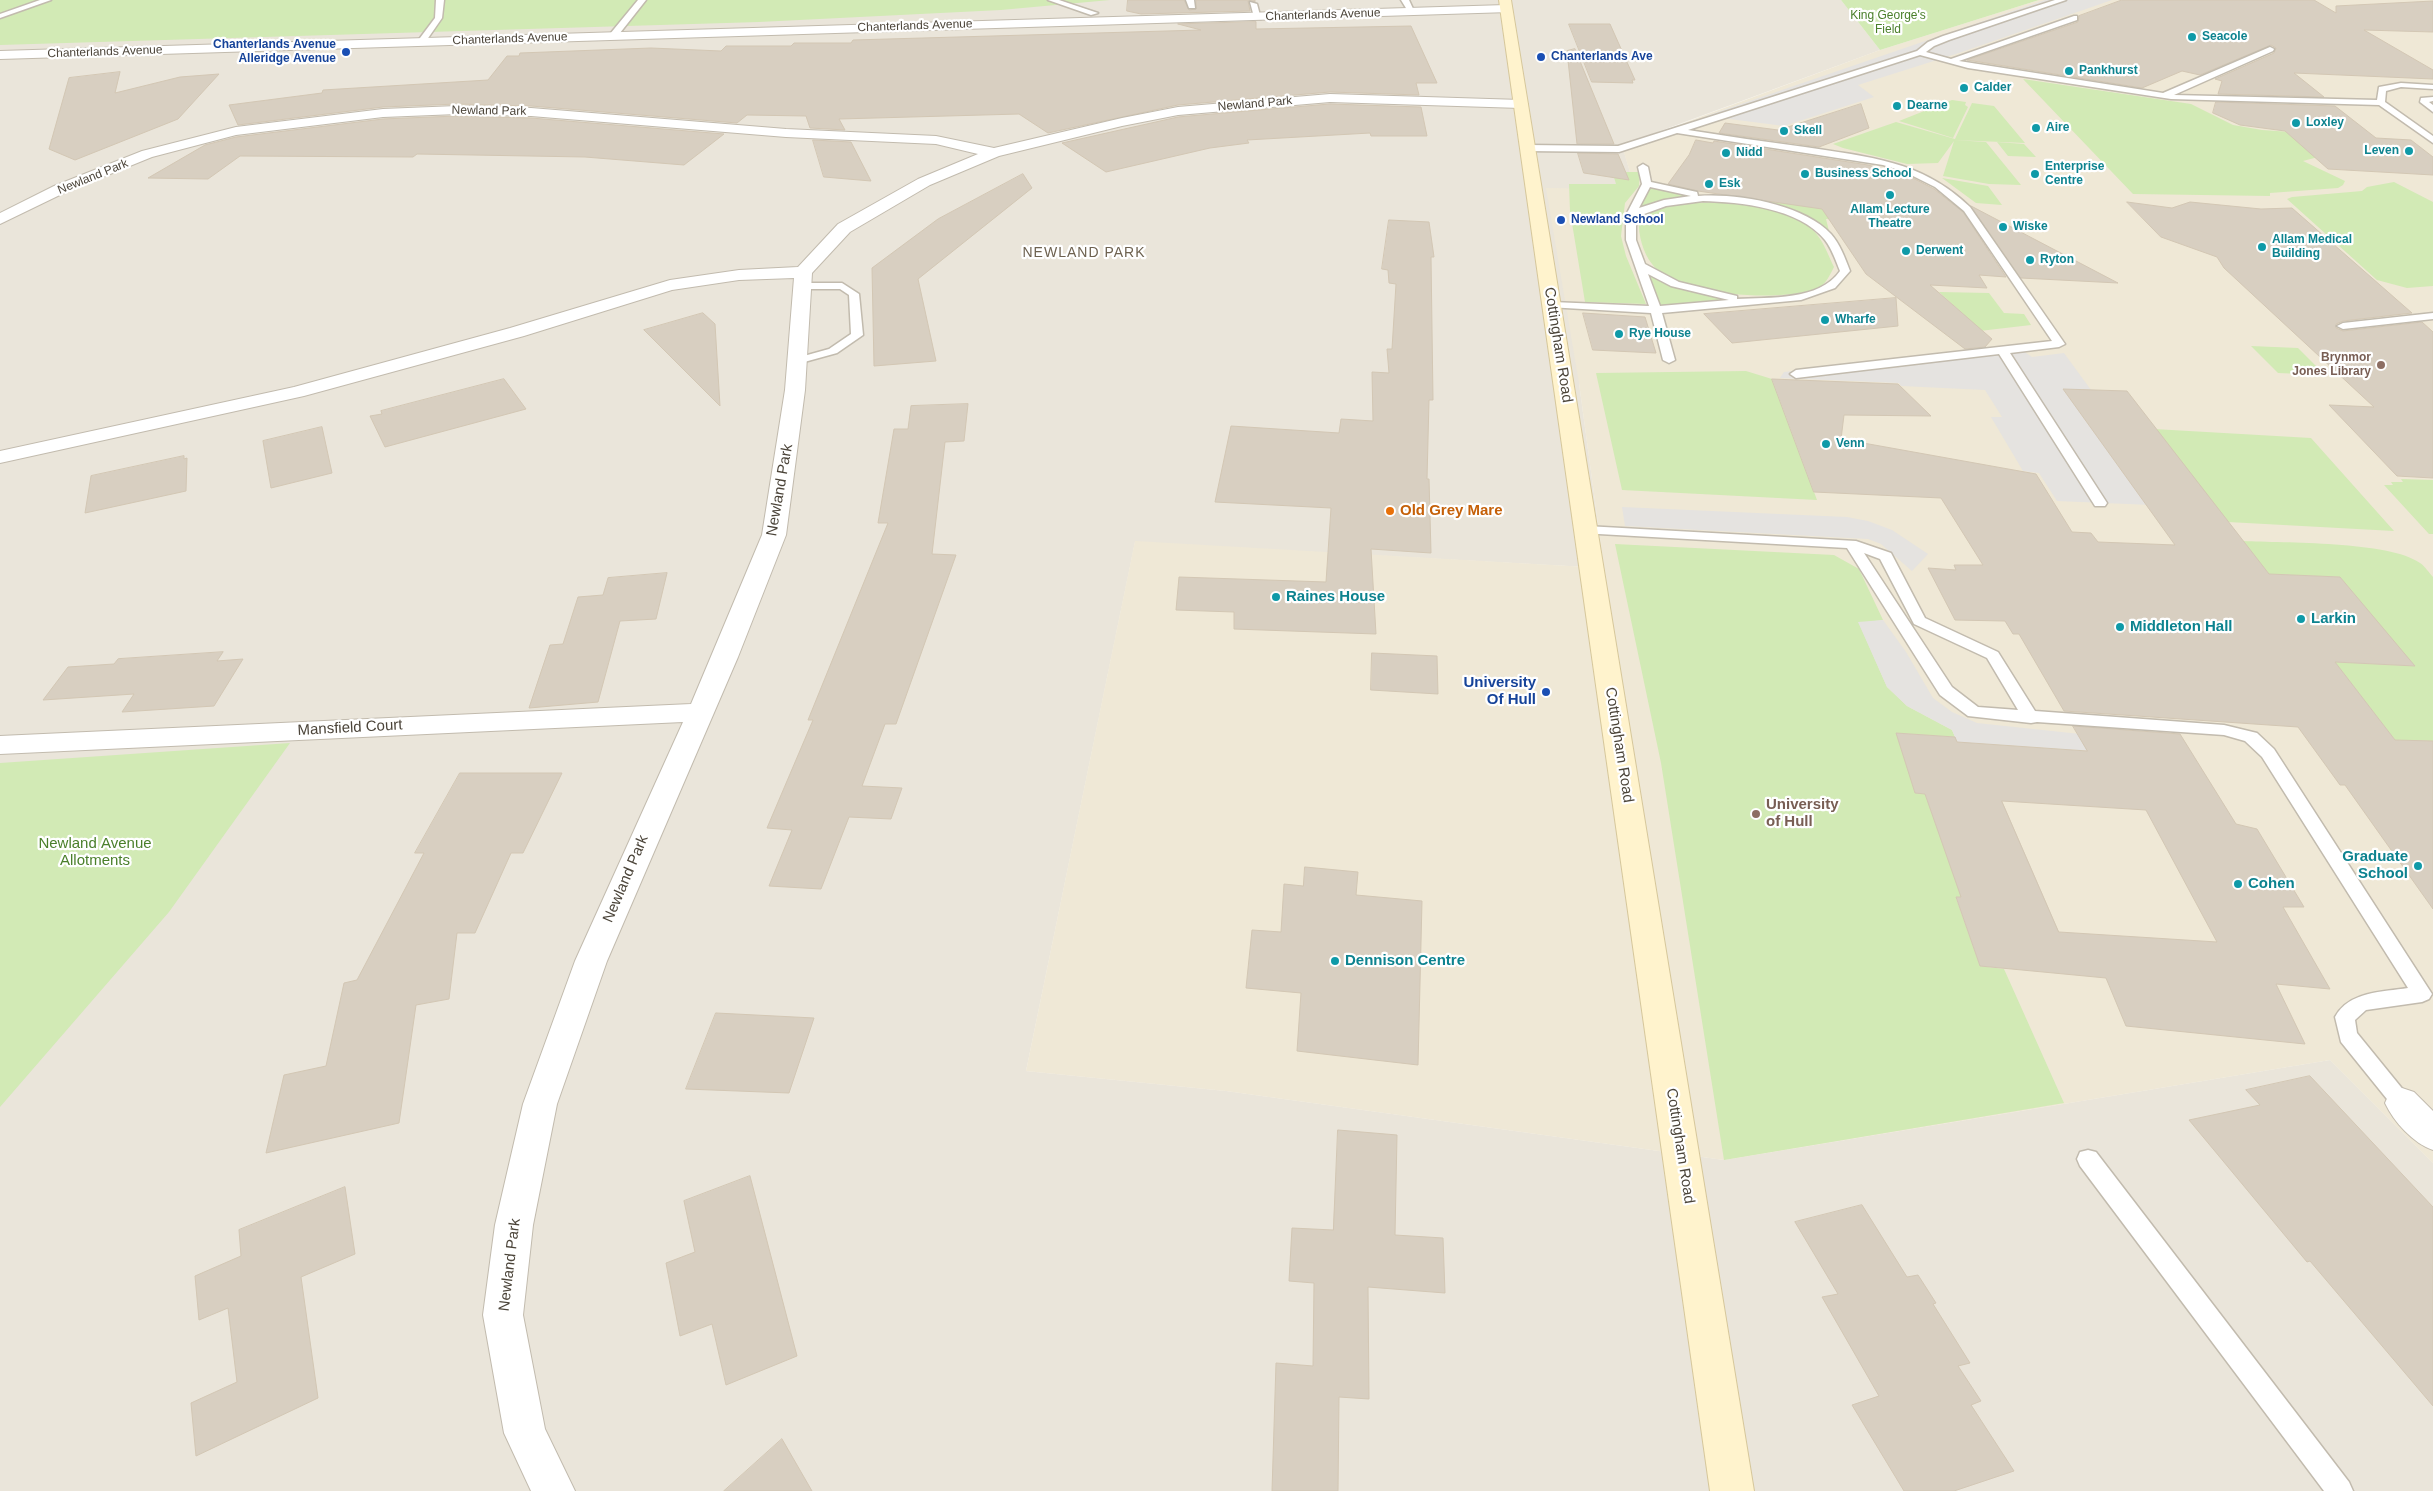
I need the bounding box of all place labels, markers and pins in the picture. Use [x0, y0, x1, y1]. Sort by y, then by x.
place label: Seacole [2202, 30, 2247, 44]
marker: Seacole [2186, 31, 2198, 43]
place label: Chanterlands Avenue Alleridge Avenue [213, 38, 336, 66]
marker: Chanterlands Avenue Alleridge Avenue [340, 46, 352, 58]
place label: Chanterlands Ave [1551, 50, 1653, 64]
marker: Chanterlands Ave [1535, 51, 1547, 63]
place label: Pankhurst [2079, 64, 2138, 78]
marker: Pankhurst [2063, 65, 2075, 77]
place label: Calder [1974, 81, 2011, 95]
marker: Calder [1958, 82, 1970, 94]
place label: Dearne [1907, 99, 1948, 113]
marker: Dearne [1891, 100, 1903, 112]
place label: Loxley [2306, 116, 2344, 130]
marker: Loxley [2290, 117, 2302, 129]
place label: Aire [2046, 121, 2069, 135]
marker: Aire [2030, 122, 2042, 134]
place label: Skell [1794, 124, 1822, 138]
marker: Skell [1778, 125, 1790, 137]
place label: Leven [2364, 144, 2399, 158]
marker: Leven [2403, 145, 2415, 157]
place label: Nidd [1736, 146, 1763, 160]
marker: Nidd [1720, 147, 1732, 159]
place label: Enterprise Centre [2045, 160, 2104, 188]
place label: Business School [1815, 167, 1912, 181]
marker: Business School [1799, 168, 1811, 180]
marker: Enterprise Centre [2029, 168, 2041, 180]
place label: Esk [1719, 177, 1740, 191]
marker: Esk [1703, 178, 1715, 190]
marker: Allam Lecture Theatre [1884, 189, 1896, 201]
place label: Allam Lecture Theatre [1850, 203, 1930, 231]
place label: Newland School [1571, 213, 1664, 227]
marker: Newland School [1555, 214, 1567, 226]
place label: Wiske [2013, 220, 2048, 234]
marker: Wiske [1997, 221, 2009, 233]
place label: Allam Medical Building [2272, 233, 2352, 261]
marker: Allam Medical Building [2256, 241, 2268, 253]
place label: Derwent [1916, 244, 1963, 258]
marker: Derwent [1900, 245, 1912, 257]
place label: Ryton [2040, 253, 2074, 267]
marker: Ryton [2024, 254, 2036, 266]
place label: Wharfe [1835, 313, 1876, 327]
marker: Wharfe [1819, 314, 1831, 326]
place label: Rye House [1629, 327, 1691, 341]
marker: Rye House [1613, 328, 1625, 340]
place label: Brynmor Jones Library [2292, 351, 2371, 379]
marker: Brynmor Jones Library [2375, 359, 2387, 371]
place label: Venn [1836, 437, 1865, 451]
marker: Venn [1820, 438, 1832, 450]
place label: Old Grey Mare [1400, 502, 1503, 520]
marker: Old Grey Mare [1384, 505, 1396, 517]
place label: Raines House [1286, 588, 1385, 606]
marker: Raines House [1270, 591, 1282, 603]
place label: Larkin [2311, 610, 2356, 628]
marker: Larkin [2295, 613, 2307, 625]
place label: Middleton Hall [2130, 618, 2232, 636]
marker: Middleton Hall [2114, 621, 2126, 633]
place label: University Of Hull [1463, 674, 1536, 709]
marker: University Of Hull [1540, 686, 1552, 698]
place label: University of Hull [1766, 796, 1839, 831]
marker: University of Hull [1750, 808, 1762, 820]
place label: Graduate School [2342, 848, 2408, 883]
marker: Graduate School [2412, 860, 2424, 872]
place label: Cohen [2248, 875, 2295, 893]
marker: Cohen [2232, 878, 2244, 890]
place label: Dennison Centre [1345, 952, 1465, 970]
marker: Dennison Centre [1329, 955, 1341, 967]

